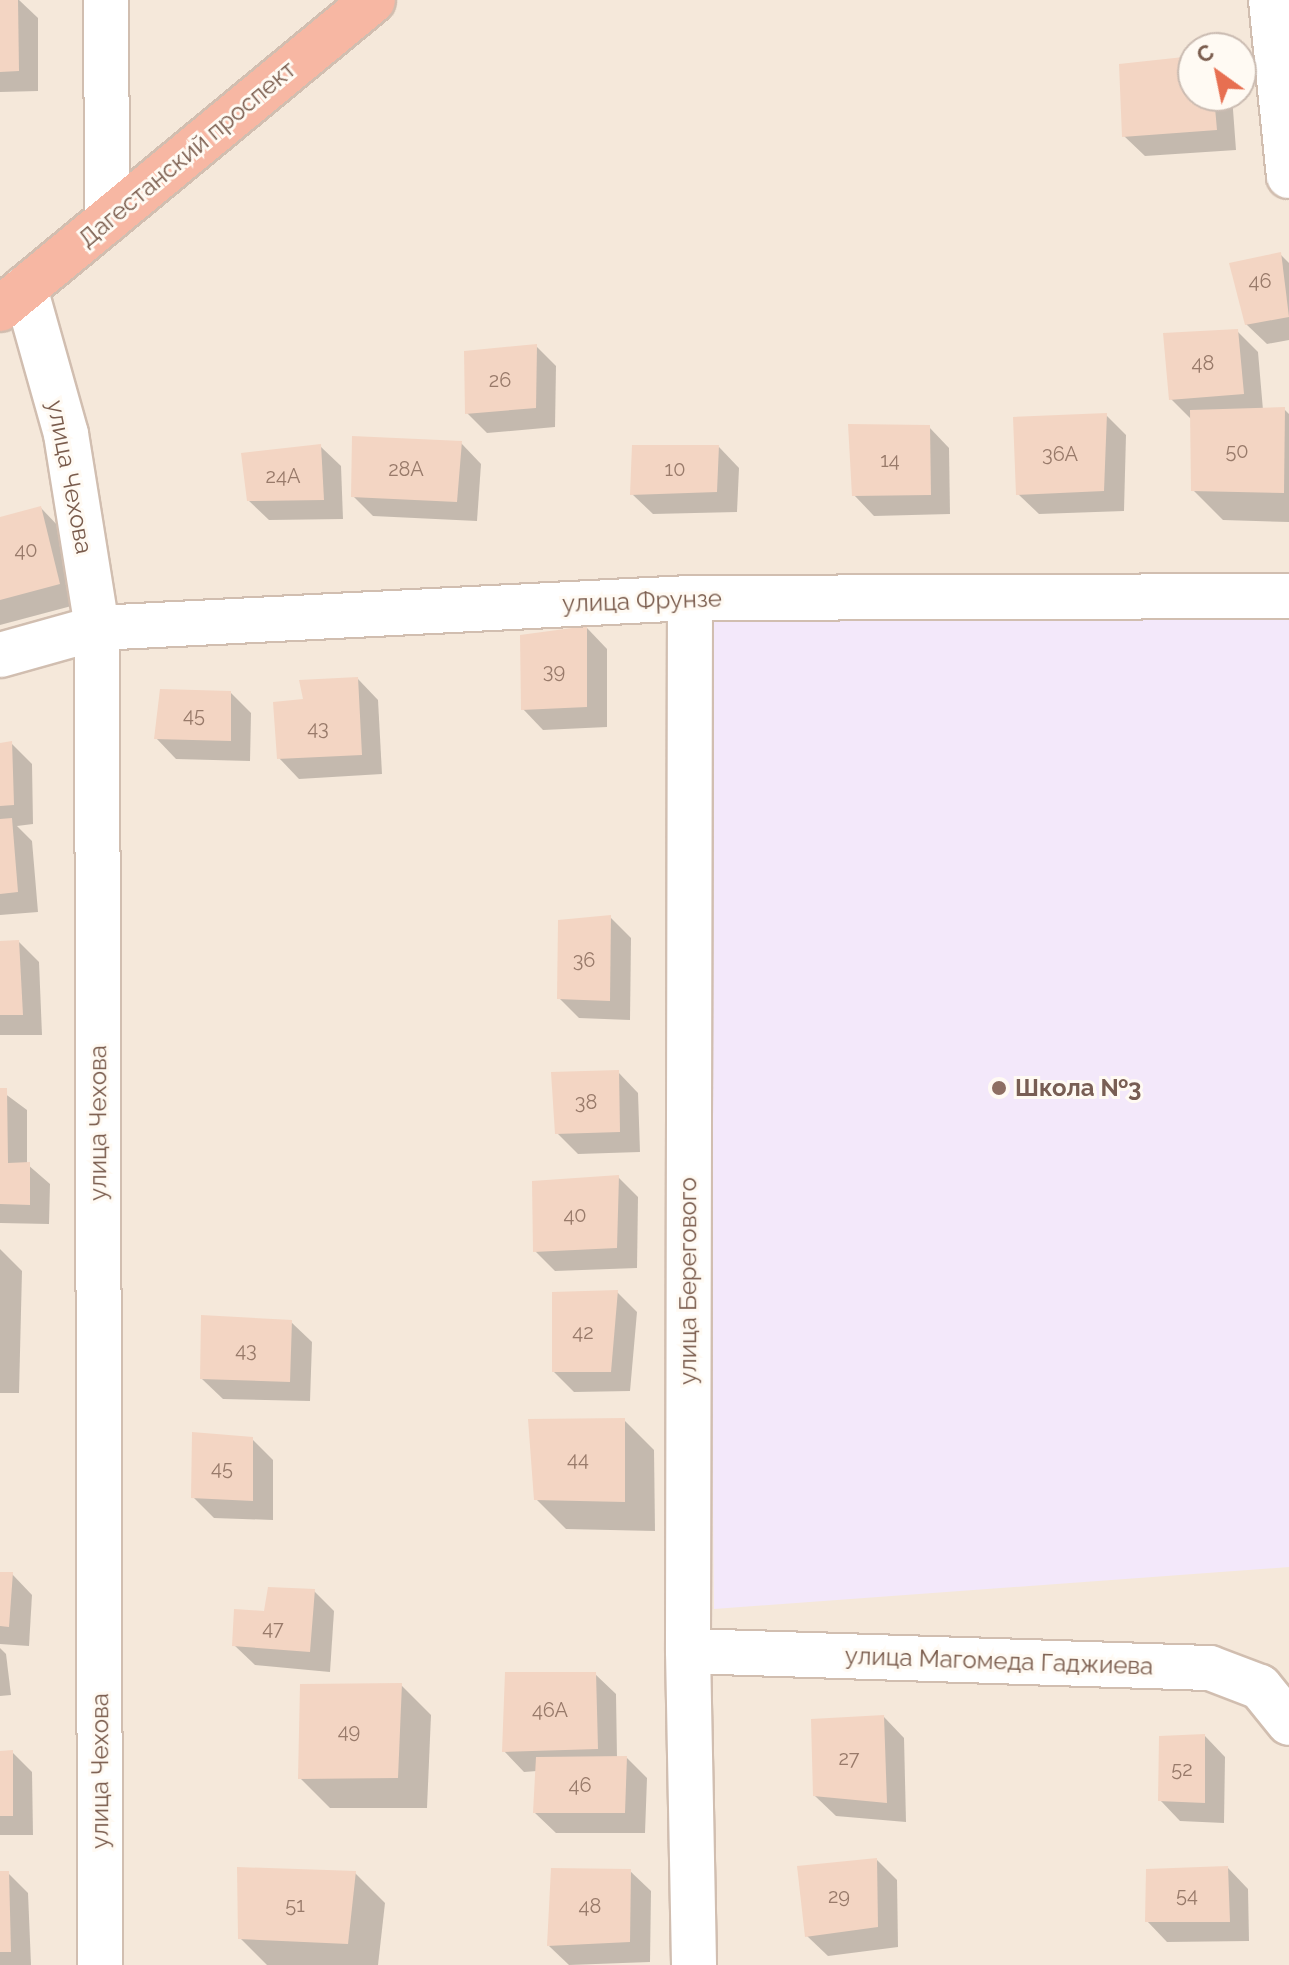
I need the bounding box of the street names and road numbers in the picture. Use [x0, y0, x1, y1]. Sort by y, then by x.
street label: Дагестанский проспект [73, 55, 301, 253]
street label: улица Чехова [41, 398, 99, 556]
street label: улица Фрунзе [562, 584, 722, 618]
street label: улица Чехова [84, 1045, 112, 1201]
street label: улица Берегового [674, 1177, 702, 1385]
street label: улица Магомеда Гаджиева [844, 1641, 1154, 1681]
street label: улица Чехова [86, 1693, 114, 1849]

